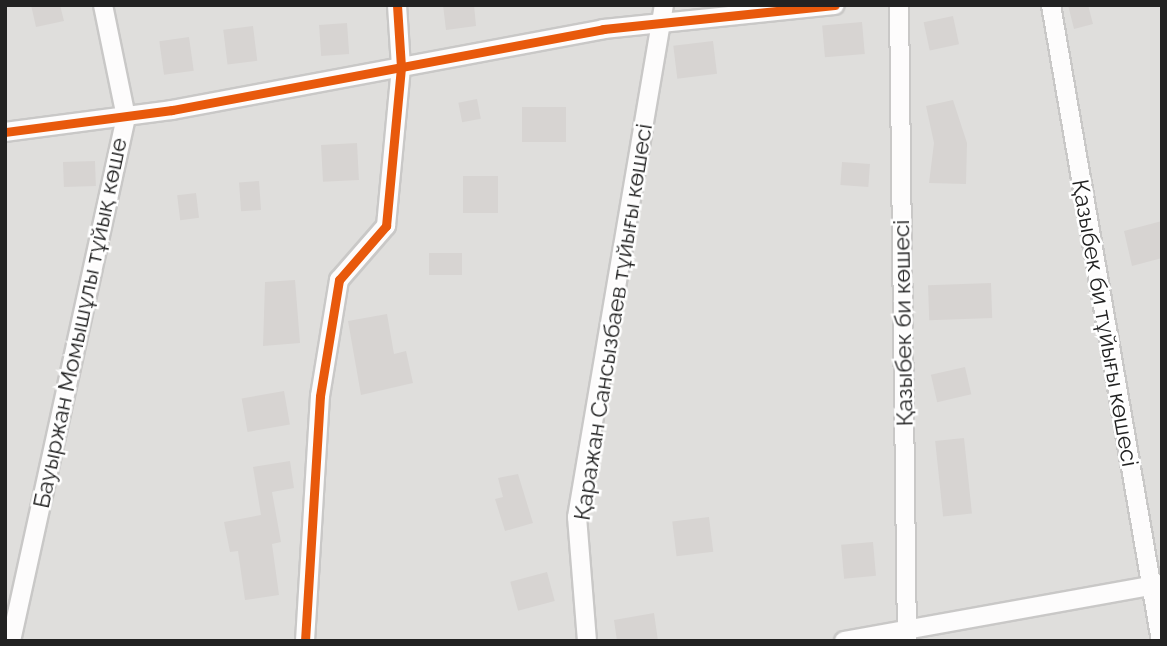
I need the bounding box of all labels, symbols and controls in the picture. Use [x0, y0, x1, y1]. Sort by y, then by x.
street label: Қаражан Сансызбаев тұйығы көшесі [568, 122, 658, 522]
street label: Бауыржан Момышұлы тұйық көше [27, 135, 133, 511]
street label: Қазыбек би тұйығы көшесі [1066, 177, 1144, 469]
street label: Қазыбек би көшесі [887, 219, 919, 427]

